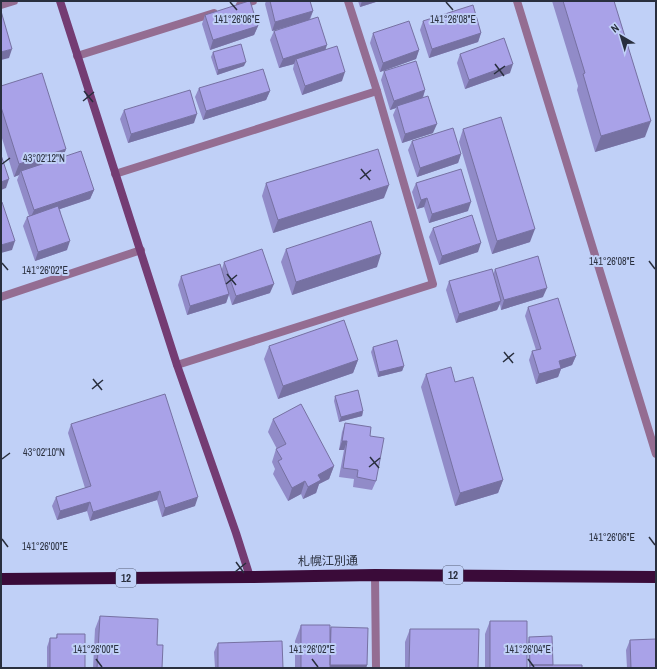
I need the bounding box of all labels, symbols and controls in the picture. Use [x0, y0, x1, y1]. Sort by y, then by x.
text: 141°26'06"E [214, 13, 260, 26]
text: 141°26'08"E [430, 13, 476, 26]
north arrow [601, 16, 641, 56]
text: N [608, 21, 622, 36]
text: 43°02'12"N [23, 152, 65, 165]
text: 141°26'08"E [589, 255, 635, 268]
text: 141°26'02"E [22, 264, 68, 277]
text: 43°02'10"N [23, 446, 65, 459]
text: 141°26'06"E [589, 531, 635, 544]
text: 141°26'00"E [22, 540, 68, 553]
street label: 札幌江別通 [298, 552, 358, 570]
road number: 12 [443, 566, 463, 584]
road number: 12 [116, 569, 136, 587]
text: 141°26'00"E [73, 643, 119, 656]
text: 141°26'02"E [289, 643, 335, 656]
text: 141°26'04"E [505, 643, 551, 656]

